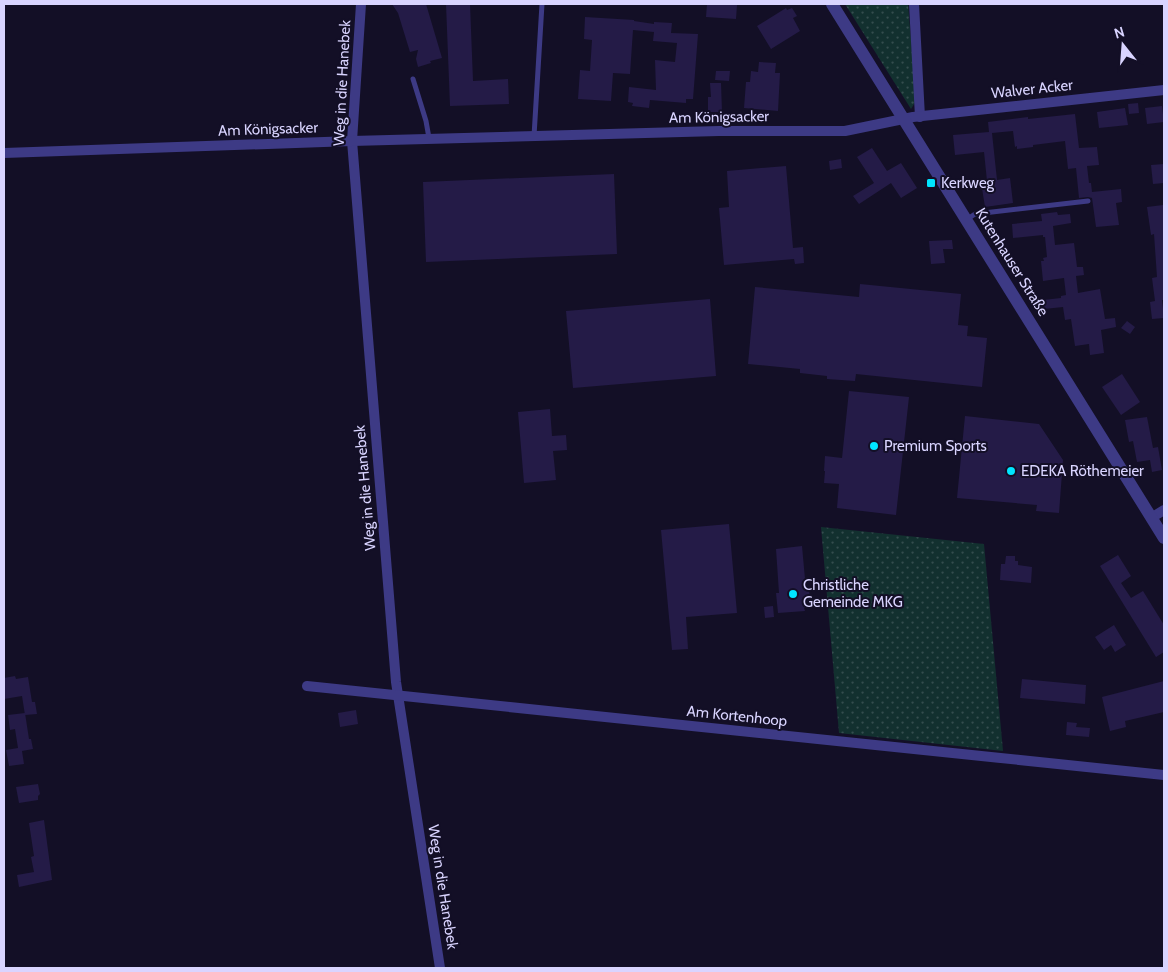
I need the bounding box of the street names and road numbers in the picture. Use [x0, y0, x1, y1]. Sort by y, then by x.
street label: Weg in die Hanebek [330, 19, 354, 146]
street label: Walver Acker [990, 76, 1074, 102]
street label: Am Königsacker [669, 107, 769, 127]
street label: Am Königsacker [218, 118, 319, 140]
street label: Kutenhauser Straße [972, 205, 1053, 320]
street label: Weg in die Hanebek [351, 424, 379, 552]
street label: Am Kortenhoop [686, 702, 788, 730]
street label: Weg in die Hanebek [424, 823, 462, 951]

